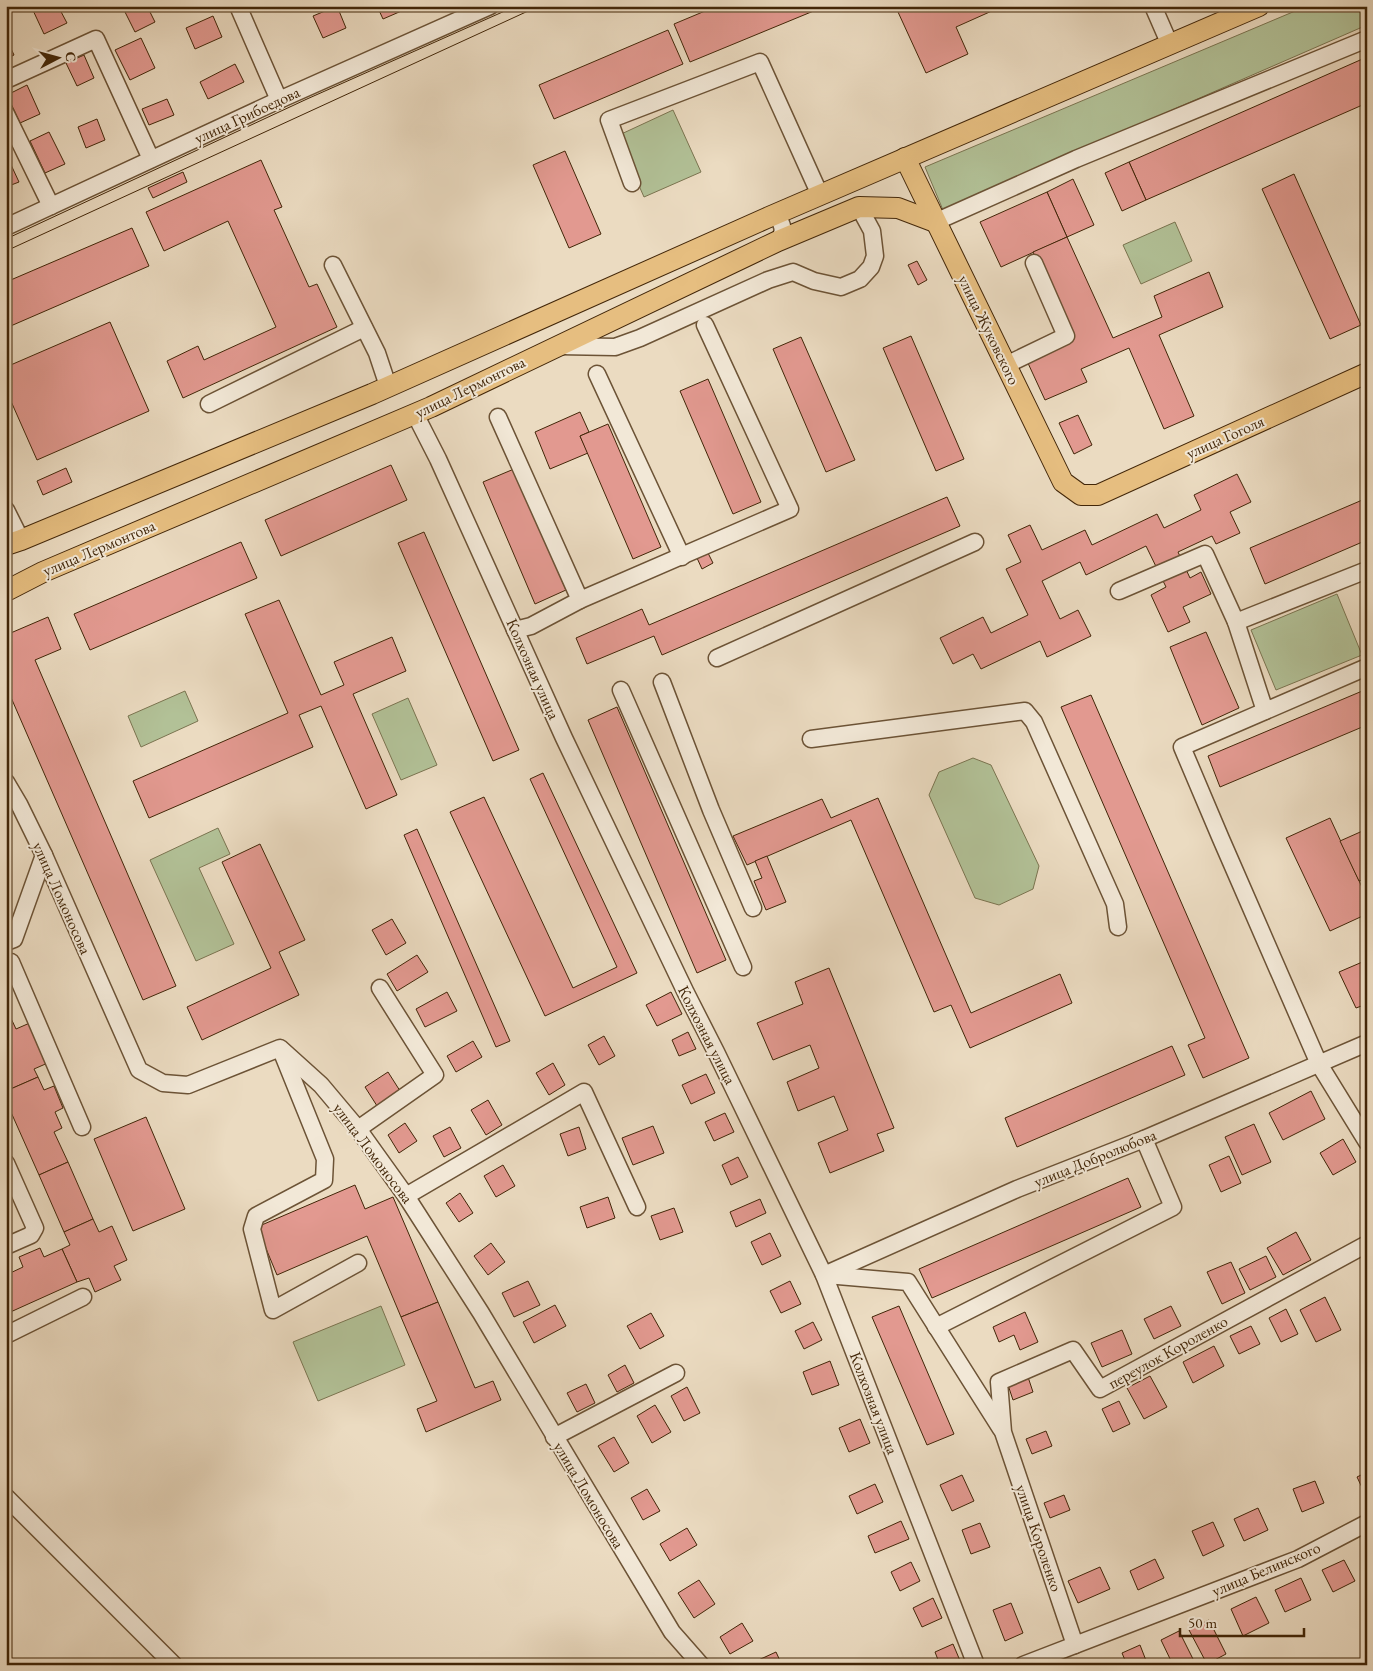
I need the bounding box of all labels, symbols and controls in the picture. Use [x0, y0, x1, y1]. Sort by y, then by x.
north arrow [32, 32, 82, 82]
text: С [61, 51, 80, 63]
street label: улица Грибоедова [191, 81, 304, 149]
street label: улица Жуковского [953, 272, 1025, 388]
street label: улица Лермонтова [411, 351, 529, 423]
street label: улица Гоголя [1183, 410, 1267, 464]
street label: улица Лермонтова [40, 515, 159, 581]
street label: Колхозная улица [501, 615, 565, 723]
street label: улица Ломоносова [28, 838, 96, 958]
street label: Колхозная улица [673, 982, 741, 1089]
street label: улица Ломоносова [328, 1098, 418, 1208]
street label: улица Добролюбова [1031, 1124, 1160, 1192]
street label: переулок Короленко [1105, 1310, 1232, 1394]
street label: Колхозная улица [845, 1349, 903, 1458]
street label: улица Ломоносова [549, 1438, 630, 1553]
street label: улица Короленко [1011, 1482, 1067, 1594]
street label: улица Белинского [1209, 1537, 1323, 1601]
scale bar [1180, 1606, 1304, 1638]
text: 50 m [1188, 1613, 1217, 1632]

